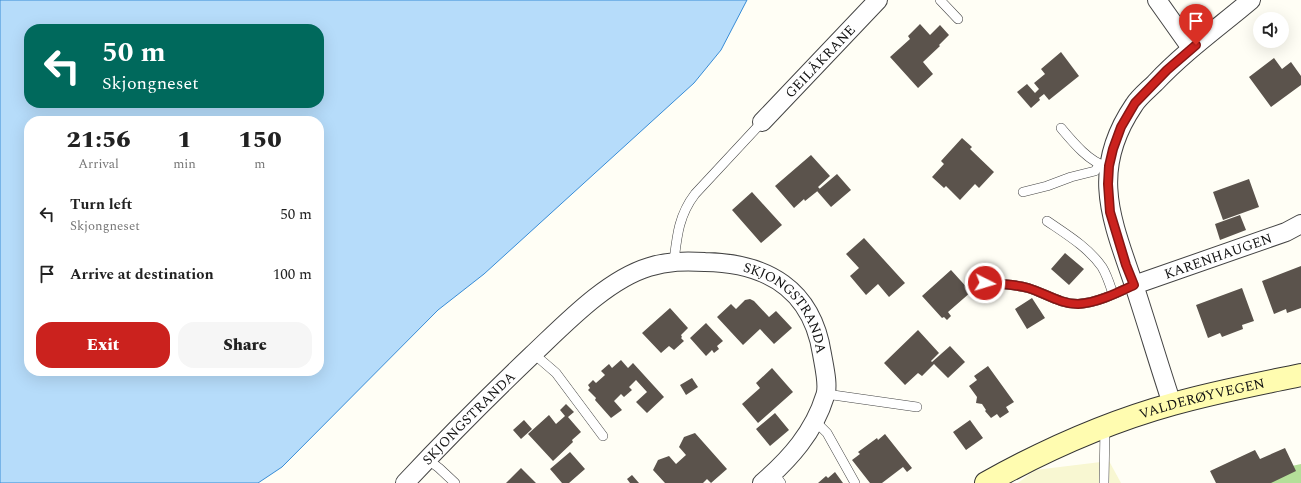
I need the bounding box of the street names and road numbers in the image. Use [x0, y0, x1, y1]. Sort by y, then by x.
street label: GEILÅKRANE [780, 20, 860, 103]
street label: KARENHAUGEN [1161, 228, 1275, 285]
street label: SKJONGSTRANDA [741, 257, 832, 356]
street label: SKJONGSTRANDA [417, 366, 521, 470]
street label: VALDERØYVEGEN [1136, 373, 1267, 425]

